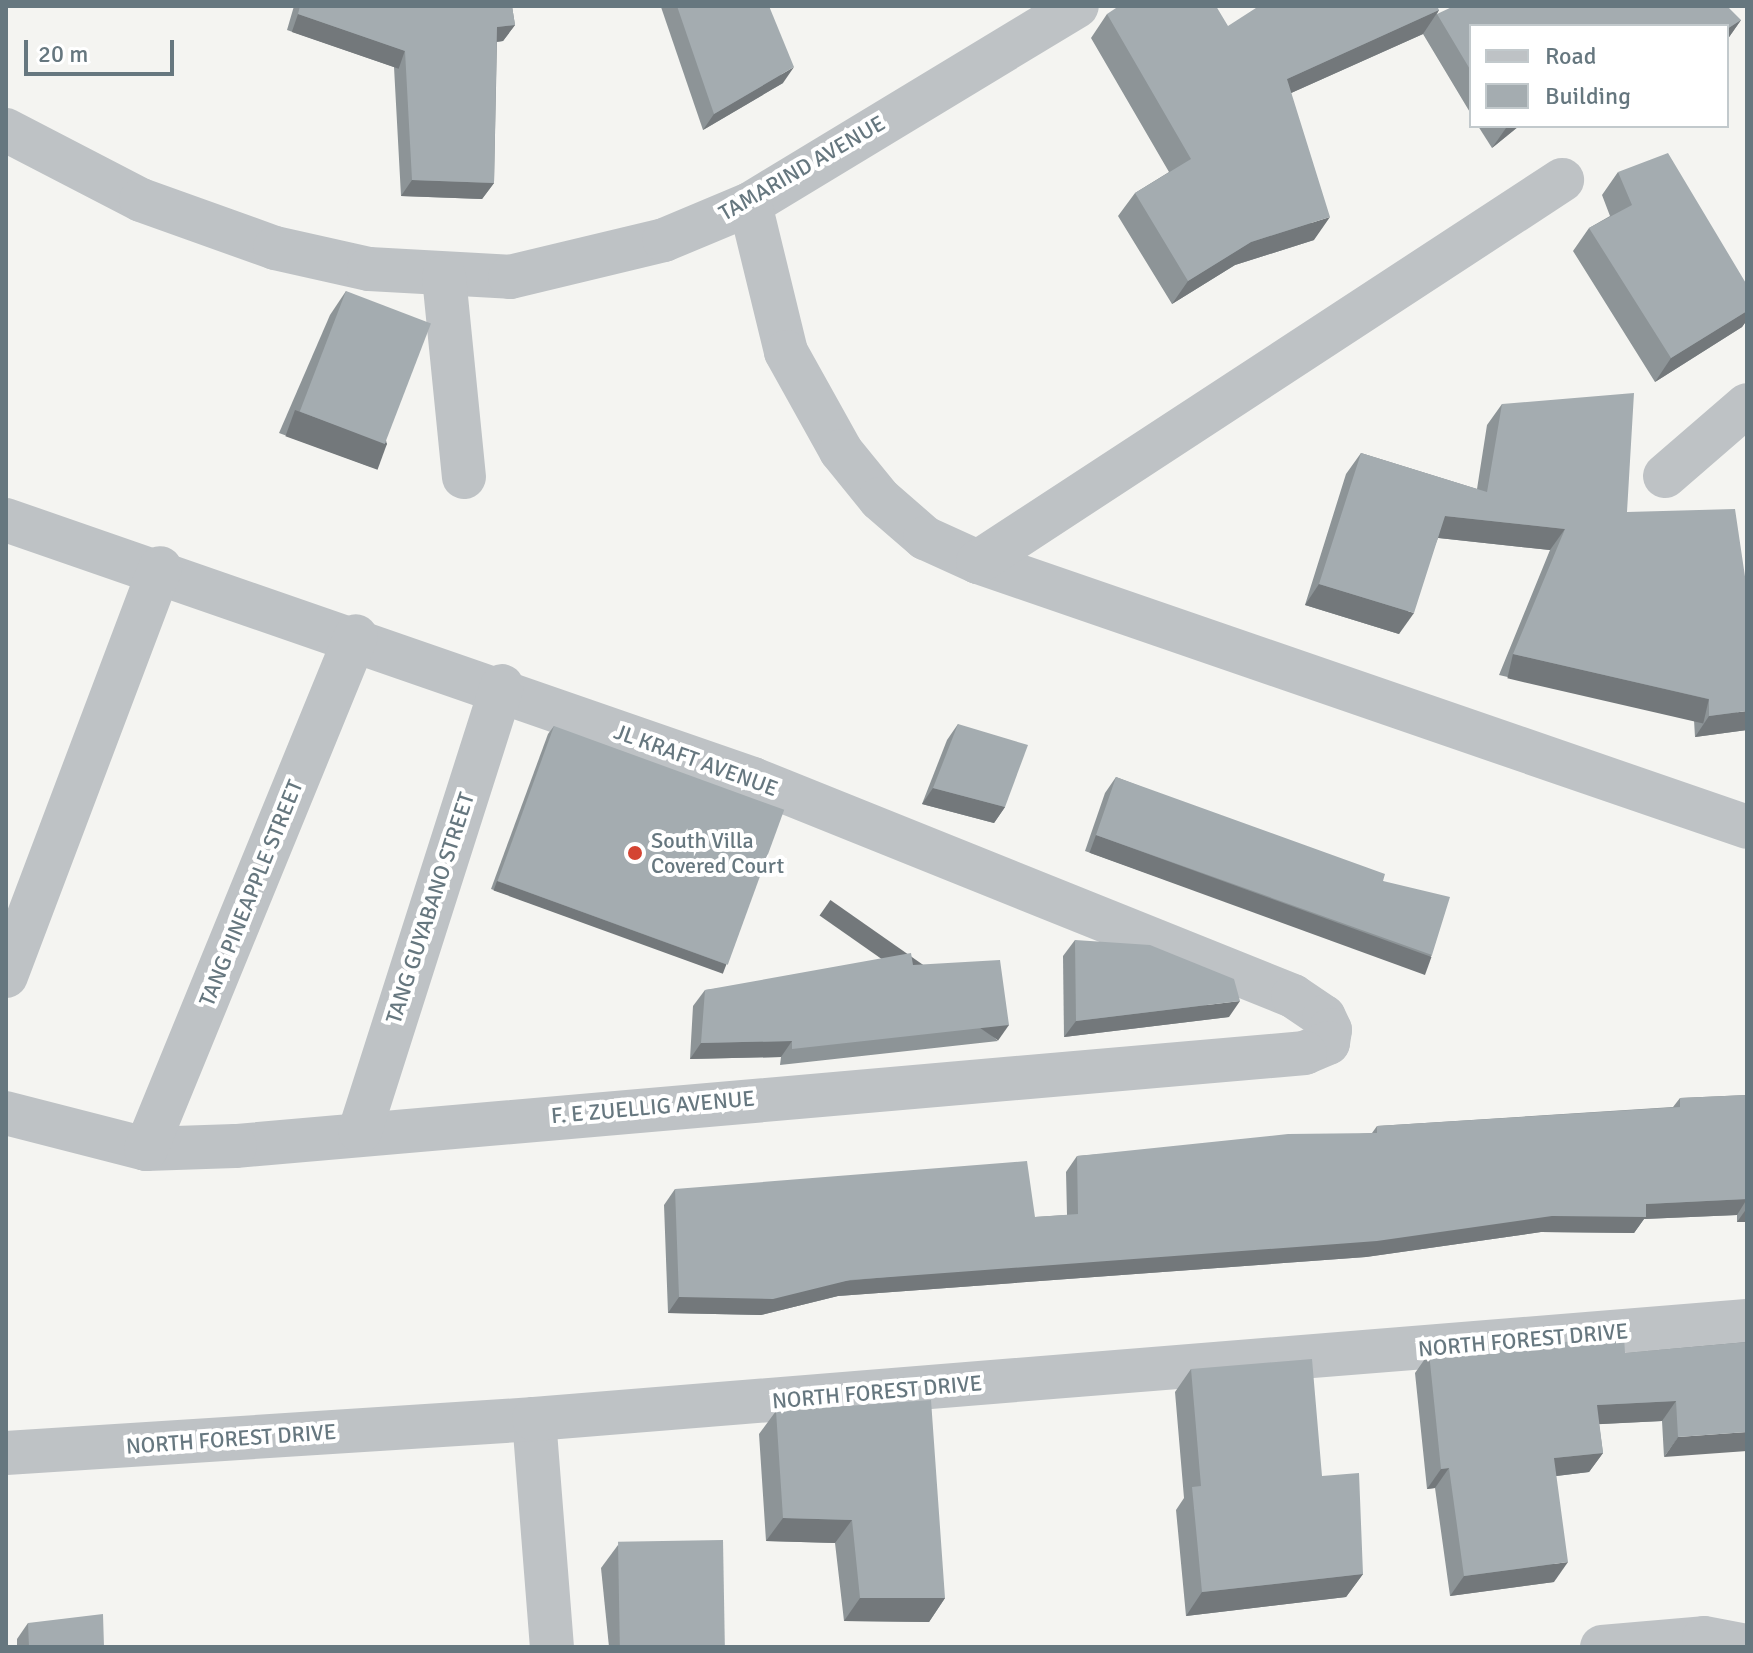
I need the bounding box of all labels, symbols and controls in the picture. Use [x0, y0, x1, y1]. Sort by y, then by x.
scale bar [28, 24, 178, 74]
legend [1469, 24, 1729, 128]
text: 20 m [38, 39, 88, 69]
text: Road [1545, 41, 1596, 71]
text: Building [1545, 81, 1631, 111]
street label: TAMARIND AVENUE [714, 110, 890, 226]
street label: JL KRAFT AVENUE [610, 718, 782, 802]
street label: TANG PINEAPPLE STREET [194, 776, 308, 1010]
street label: TANG GUYABANO STREET [380, 789, 480, 1027]
place label: South Villa Covered Court [651, 827, 784, 878]
marker: South Villa Covered Court [626, 844, 644, 862]
street label: F. E ZUELLIG AVENUE [550, 1085, 756, 1129]
street label: NORTH FOREST DRIVE [1417, 1318, 1629, 1362]
street label: NORTH FOREST DRIVE [771, 1370, 983, 1414]
street label: NORTH FOREST DRIVE [125, 1418, 337, 1460]

